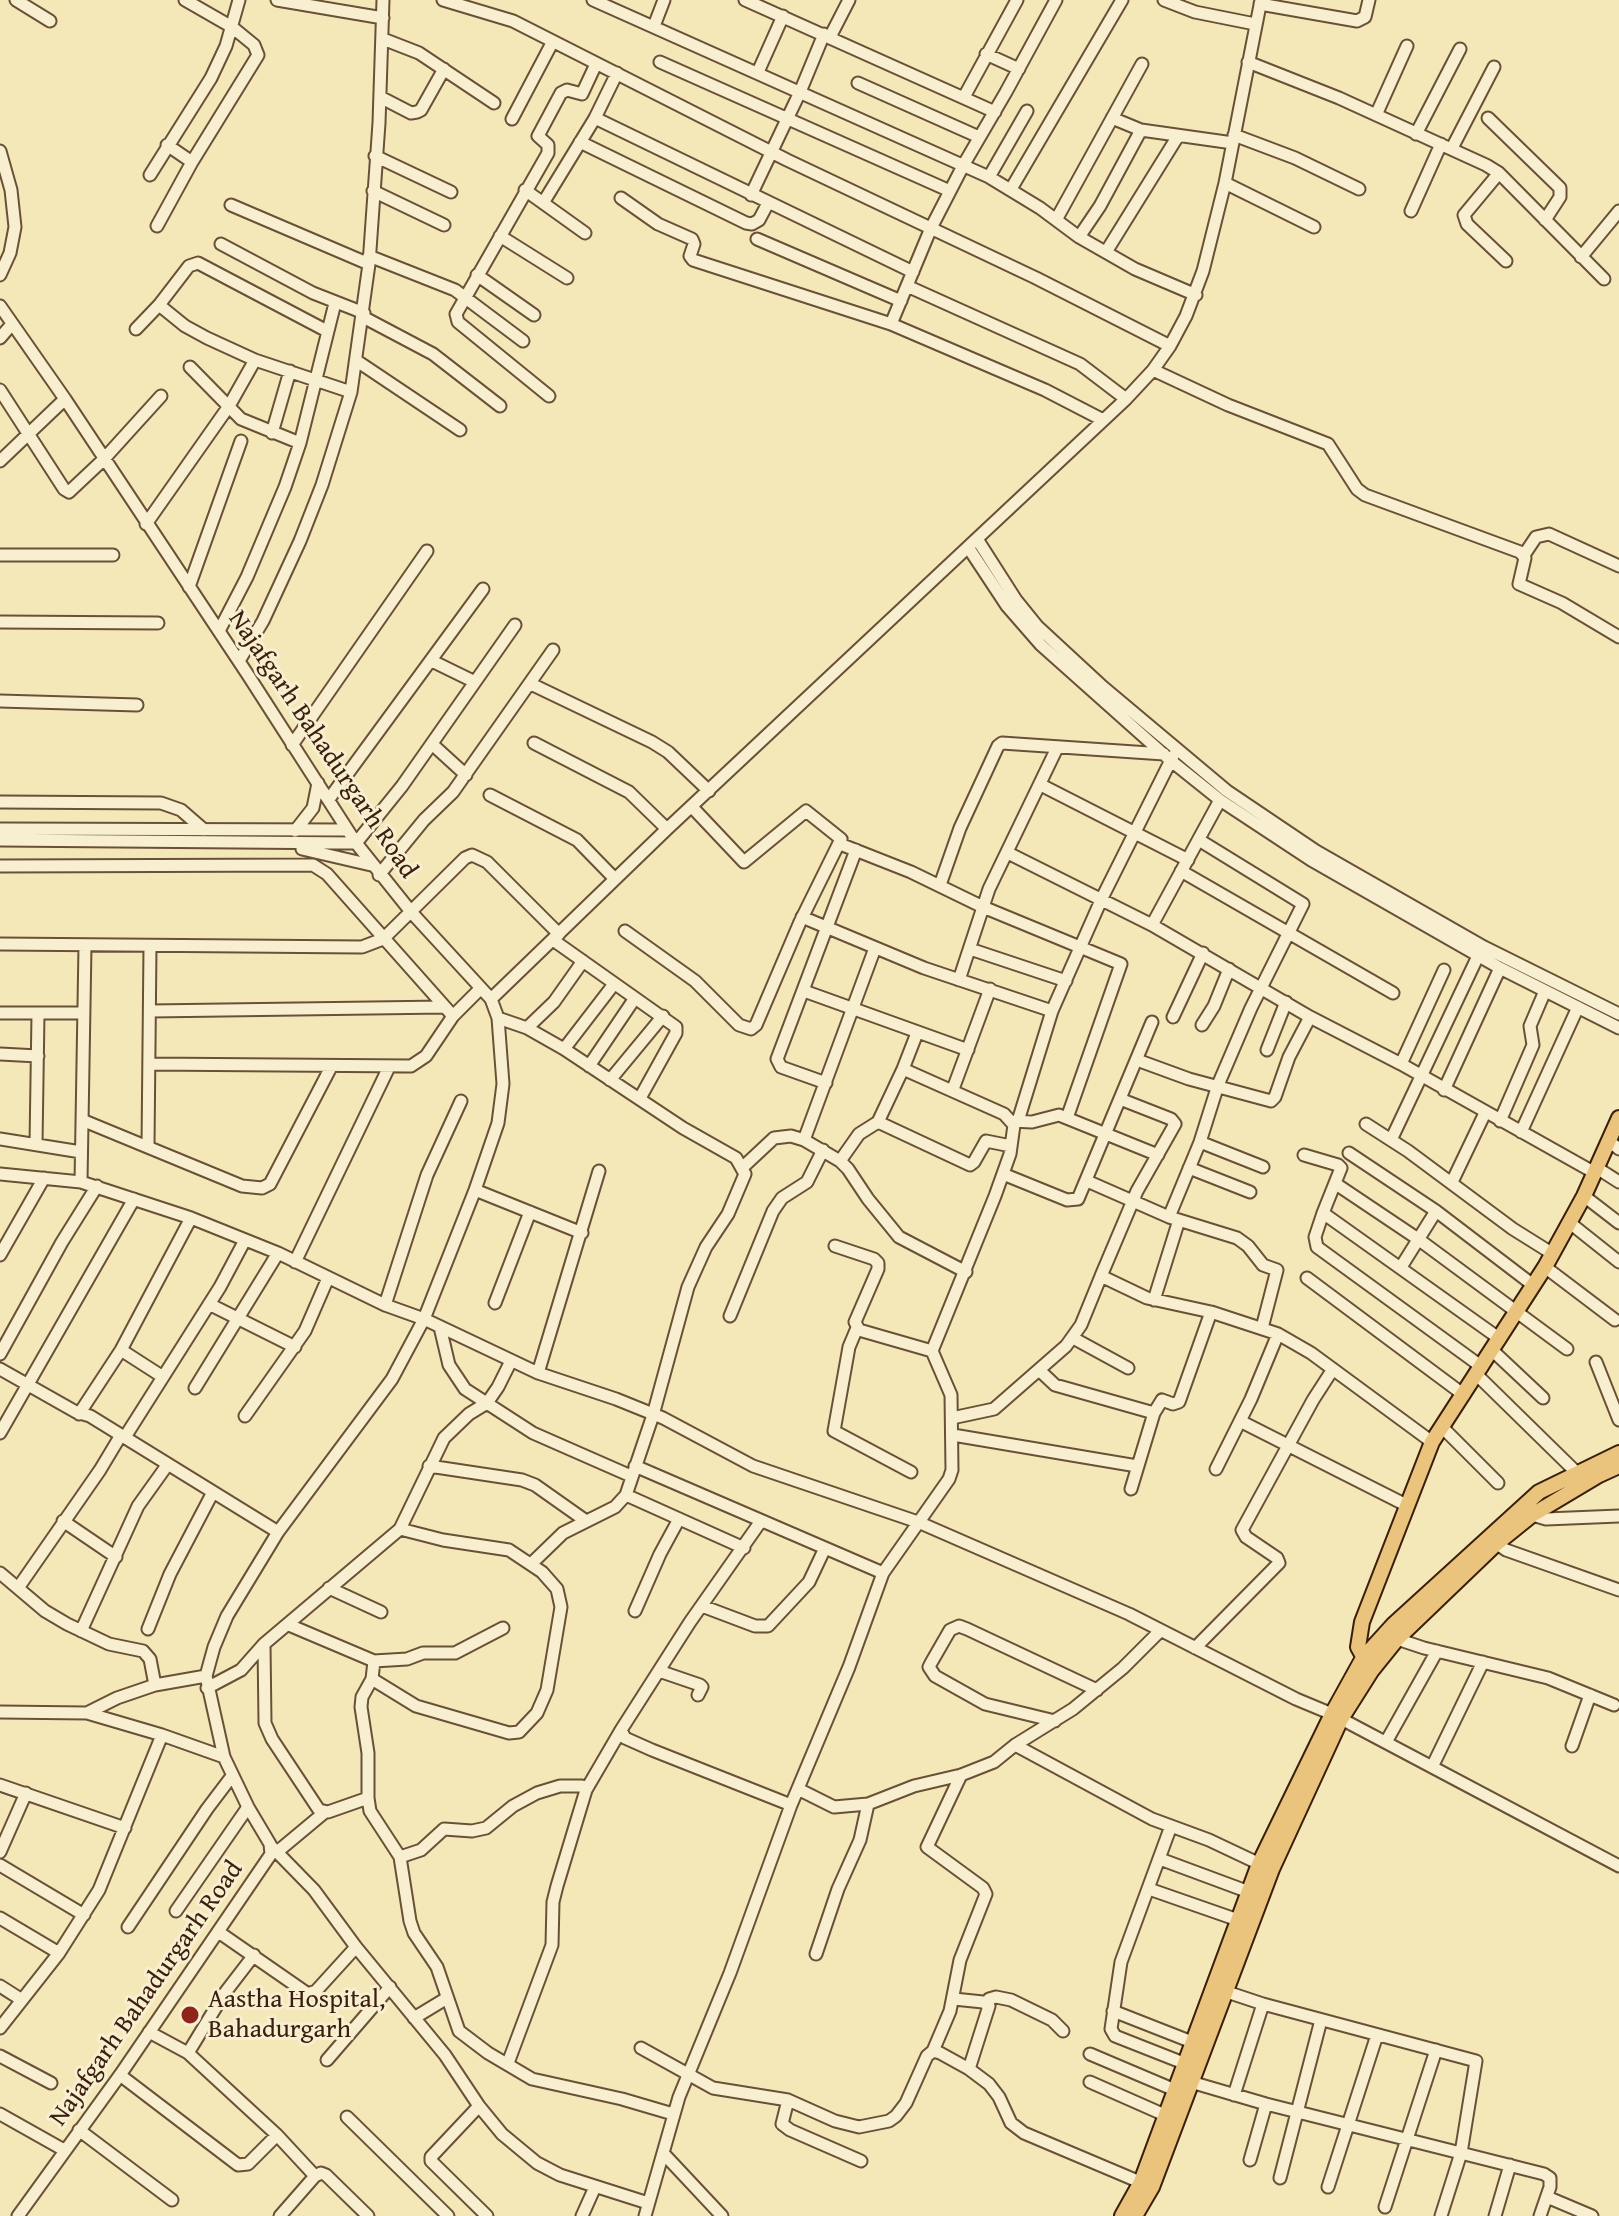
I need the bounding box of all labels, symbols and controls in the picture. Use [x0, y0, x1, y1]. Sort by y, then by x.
street label: Najafgarh Bahadurgarh Road [221, 605, 423, 885]
street label: Najafgarh Bahadurgarh Road [43, 1855, 251, 2133]
place label: Aastha Hospital, Bahadurgarh [208, 1984, 385, 2046]
marker: Aastha Hospital, Bahadurgarh [179, 2004, 201, 2026]

